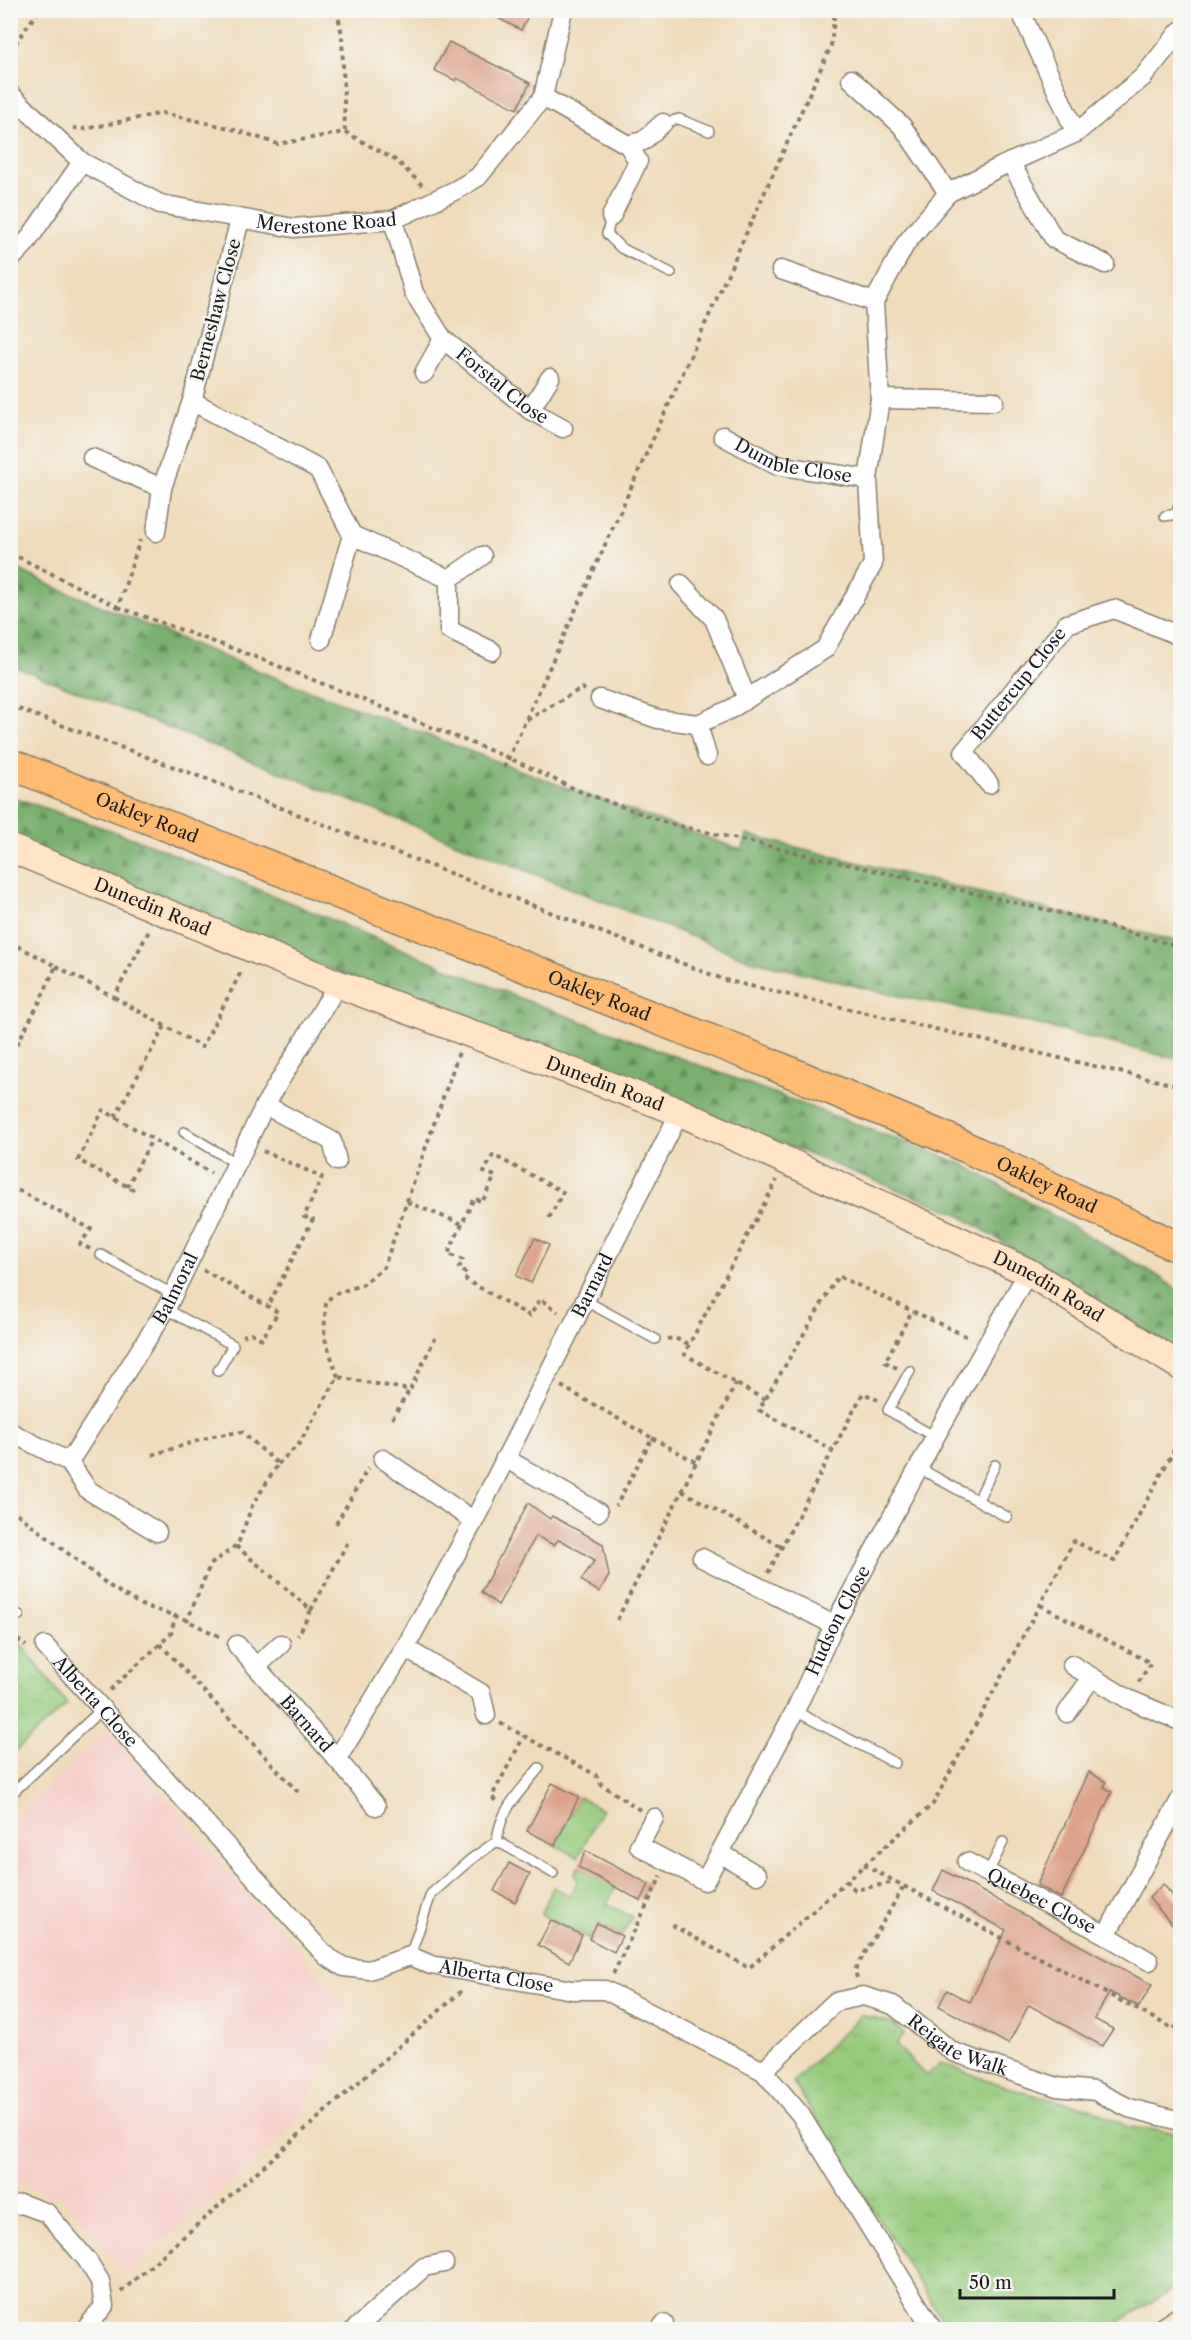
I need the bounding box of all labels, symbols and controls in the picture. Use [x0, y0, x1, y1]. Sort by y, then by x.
street label: Merestone Road [254, 209, 397, 239]
street label: Berneshaw Close [186, 236, 246, 384]
street label: Forstal Close [451, 343, 552, 429]
street label: Dumble Close [731, 434, 853, 487]
street label: Buttercup Close [967, 623, 1071, 745]
street label: Oakley Road [92, 788, 201, 848]
street label: Dunedin Road [91, 873, 214, 941]
street label: Oakley Road [544, 966, 654, 1026]
street label: Dunedin Road [543, 1052, 667, 1116]
street label: Oakley Road [993, 1152, 1100, 1218]
street label: Dunedin Road [989, 1246, 1108, 1327]
street label: Balmoral [148, 1249, 203, 1329]
street label: Barnard [567, 1250, 618, 1321]
street label: Hudson Close [801, 1562, 875, 1679]
street label: Alberta Close [48, 1650, 142, 1752]
street label: Barnard [275, 1691, 337, 1757]
street label: Quebec Close [983, 1864, 1099, 1939]
street label: Alberta Close [436, 1955, 555, 1998]
street label: Reigate Walk [903, 2010, 1012, 2081]
scale bar [960, 2262, 1114, 2300]
text: 50 m [969, 2272, 1012, 2294]

